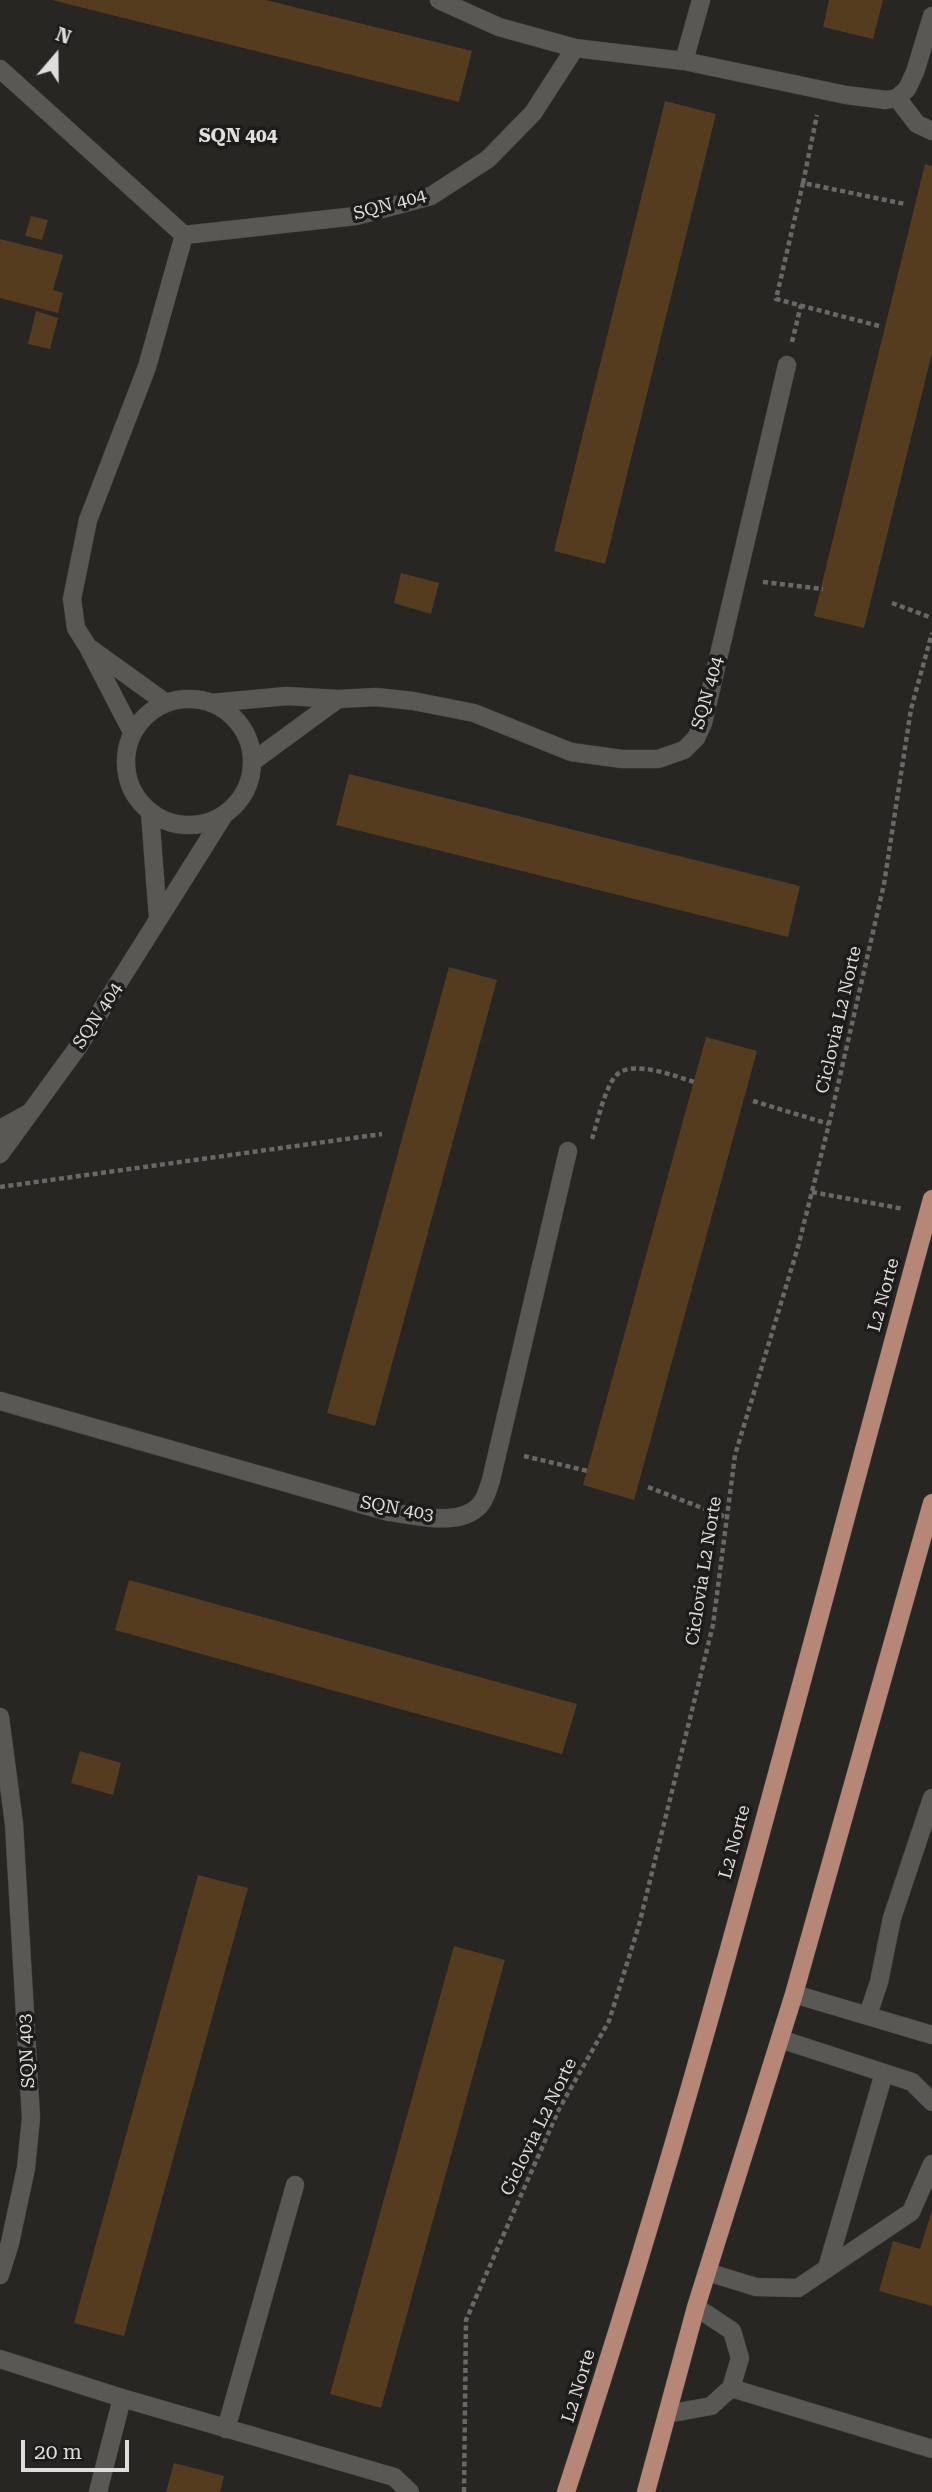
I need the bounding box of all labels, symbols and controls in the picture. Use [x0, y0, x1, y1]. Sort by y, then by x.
north arrow [21, 21, 91, 91]
text: N [53, 22, 74, 49]
district label: SQN 404 [199, 125, 277, 147]
street label: SQN 404 [351, 185, 429, 225]
street label: SQN 404 [687, 654, 729, 732]
street label: Ciclovia L2 Norte [812, 944, 866, 1096]
street label: SQN 404 [69, 979, 127, 1053]
street label: L2 Norte [864, 1256, 904, 1334]
street label: SQN 403 [358, 1492, 436, 1526]
street label: Ciclovia L2 Norte [682, 1495, 726, 1647]
street label: L2 Norte [715, 1803, 755, 1881]
street label: SQN 403 [14, 2013, 40, 2089]
street label: Ciclovia L2 Norte [496, 2055, 582, 2199]
street label: L2 Norte [558, 2347, 600, 2425]
scale bar [24, 2426, 133, 2470]
text: 20 m [34, 2440, 82, 2464]

